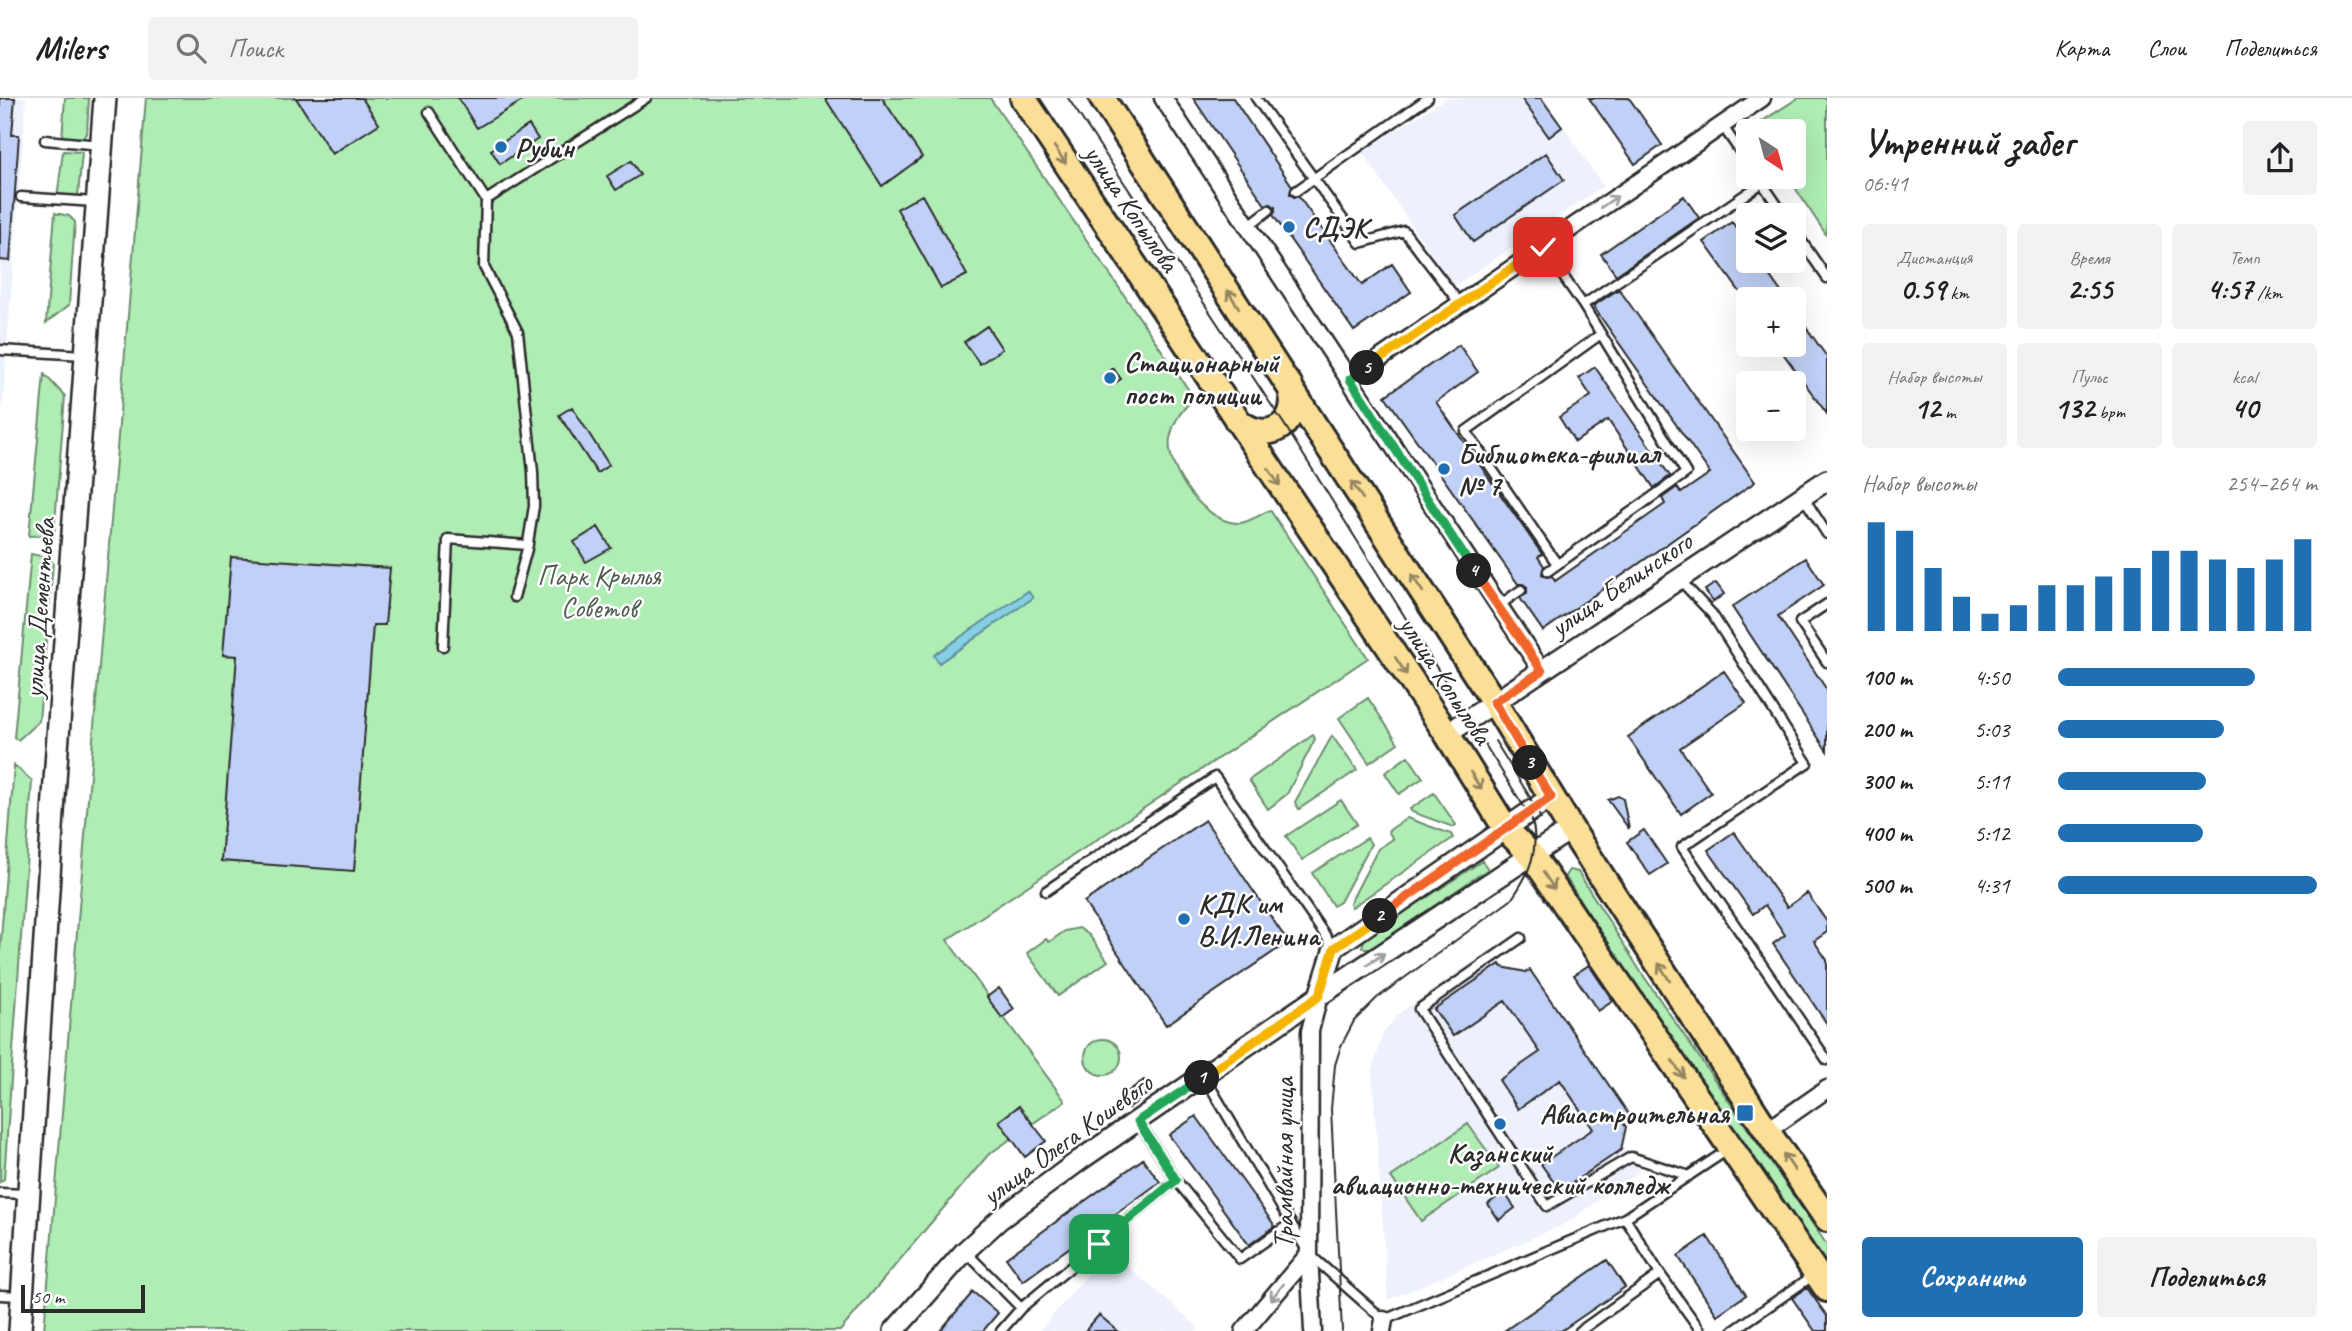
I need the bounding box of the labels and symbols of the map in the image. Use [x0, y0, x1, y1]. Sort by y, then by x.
north arrow [1736, 119, 1806, 189]
place label: Рубин [515, 130, 575, 165]
street label: улица Копылова [1075, 136, 1188, 280]
marker: Рубин [493, 139, 509, 155]
one-way arrow [1053, 145, 1068, 164]
one-way arrow [1599, 195, 1618, 210]
place label: СДЭК [1303, 210, 1373, 245]
pin [1513, 217, 1573, 277]
marker: СДЭК [1281, 219, 1297, 235]
one-way arrow [1226, 289, 1240, 309]
place label: Стационарный пост полиции [1124, 345, 1281, 412]
pin: 5 [1350, 350, 1384, 386]
marker: Стационарный пост полиции [1102, 370, 1118, 386]
place label: Библиотека-филиал № 7 [1458, 436, 1662, 503]
marker: Библиотека-филиал № 7 [1436, 461, 1452, 477]
one-way arrow [1267, 467, 1282, 486]
one-way arrow [1350, 480, 1364, 500]
street label: улица Дементьева [15, 515, 63, 701]
street label: улица Белинского [1542, 522, 1701, 645]
pin: 4 [1456, 554, 1492, 588]
park label: Парк Крылья Советов [537, 558, 662, 625]
one-way arrow [1410, 574, 1424, 593]
street label: улица Копылова [1390, 607, 1501, 752]
one-way arrow [1394, 656, 1408, 675]
pin: 3 [1512, 746, 1548, 780]
one-way arrow [1470, 771, 1484, 791]
one-way arrow [1542, 871, 1556, 890]
place label: КДК им В.И.Ленина [1198, 886, 1322, 953]
pin: 2 [1362, 898, 1398, 934]
marker: КДК им В.И.Ленина [1176, 911, 1192, 927]
one-way arrow [1366, 951, 1386, 965]
one-way arrow [1657, 963, 1671, 982]
one-way arrow [1671, 1058, 1685, 1078]
pin: 1 [1184, 1060, 1220, 1096]
street label: улица Олега Кошевого [973, 1064, 1161, 1214]
street label: Трамвайная улица [1266, 1076, 1301, 1249]
place label: Авиастроительная [1540, 1096, 1731, 1131]
marker: Авиастроительная [1735, 1103, 1755, 1123]
marker: Казанский авиационно-технический колледж [1492, 1116, 1508, 1132]
place label: Казанский авиационно-технический колледж [1331, 1135, 1672, 1202]
one-way arrow [1781, 1153, 1796, 1172]
pin [1069, 1214, 1129, 1274]
scale bar [21, 1282, 145, 1314]
one-way arrow [1269, 1283, 1284, 1301]

